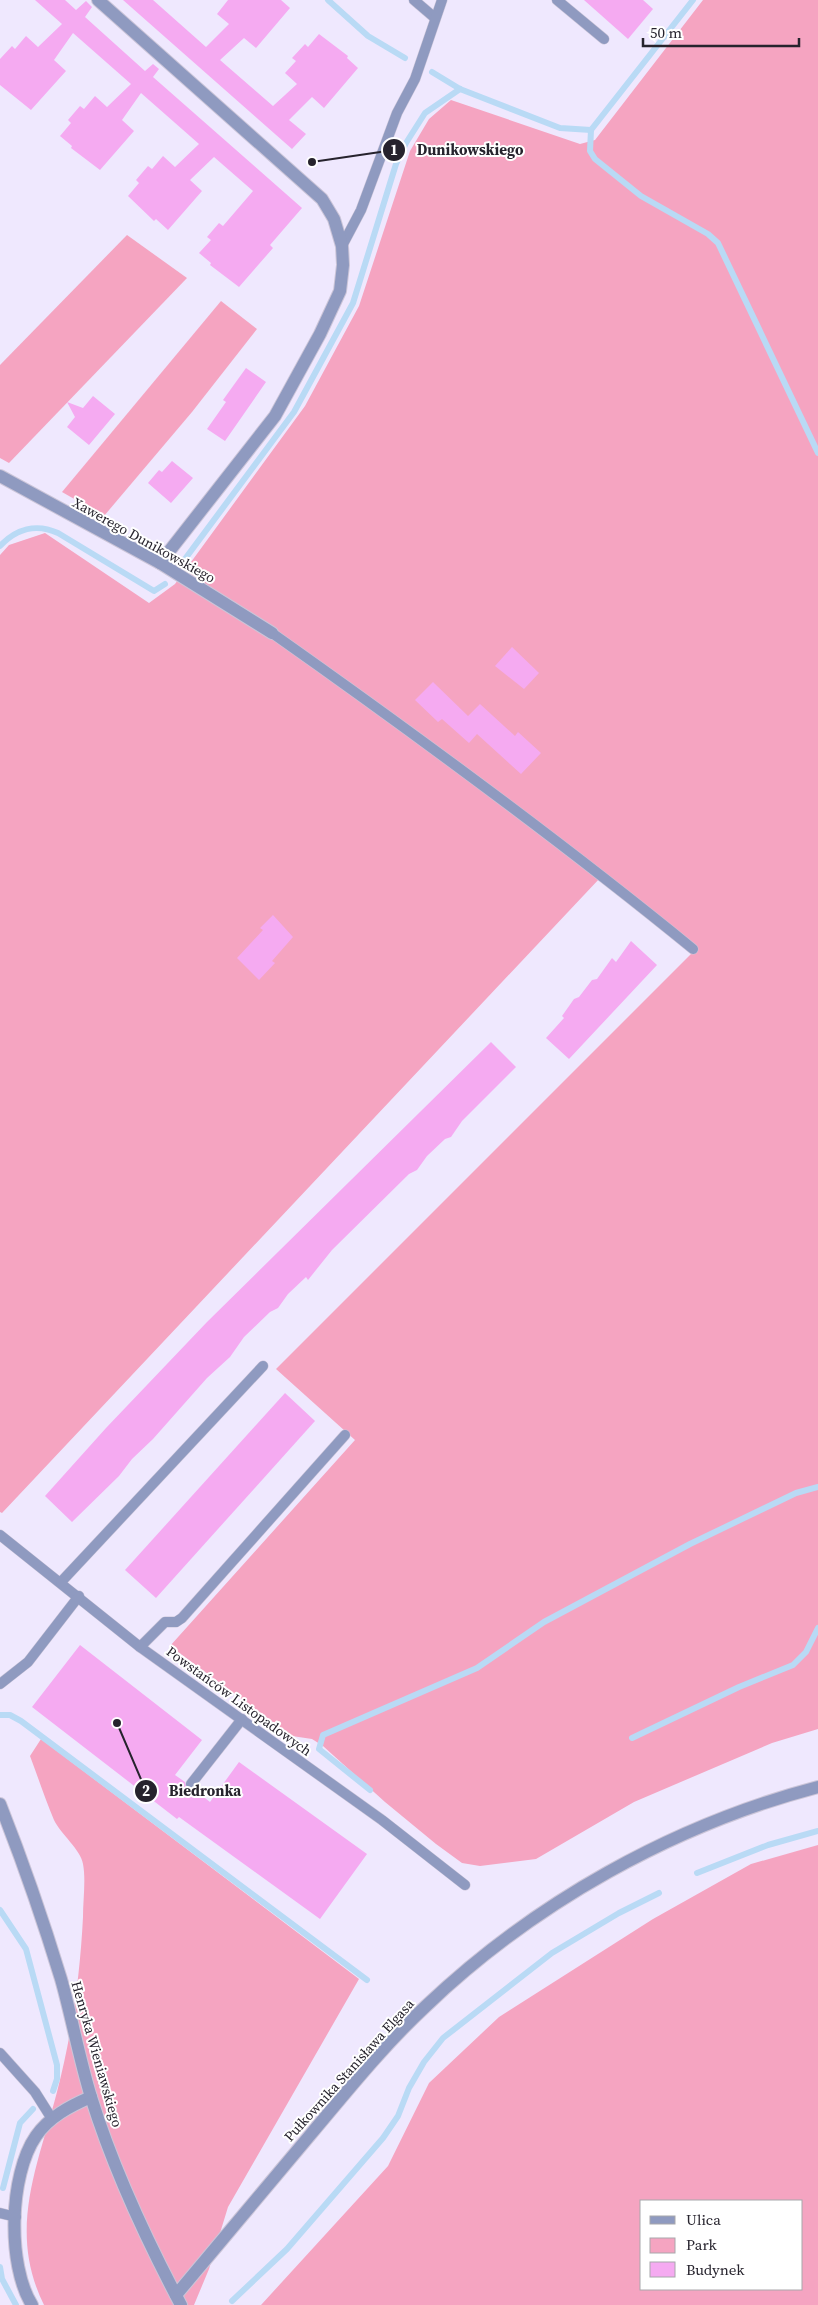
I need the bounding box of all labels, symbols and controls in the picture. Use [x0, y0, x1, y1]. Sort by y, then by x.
scale bar [643, 15, 799, 47]
text: 50 m [650, 22, 682, 43]
callout: Dunikowskiego [382, 135, 534, 165]
text: 1 [390, 139, 398, 160]
text: Dunikowskiego [417, 139, 524, 160]
street label: Xawerego Dunikowskiego [69, 492, 219, 588]
street label: Powstańców Listopadowych [162, 1641, 316, 1761]
callout: Biedronka [133, 1776, 251, 1806]
text: 2 [142, 1780, 150, 1801]
text: Biedronka [169, 1780, 242, 1801]
street label: Henryka Wieniawskiego [67, 1979, 128, 2130]
street label: Pułkownika Stanisława Elgasa [279, 1994, 419, 2146]
legend [640, 2200, 803, 2290]
text: Ulica [686, 2209, 721, 2230]
text: Park [686, 2234, 718, 2255]
text: Budynek [686, 2259, 745, 2280]

